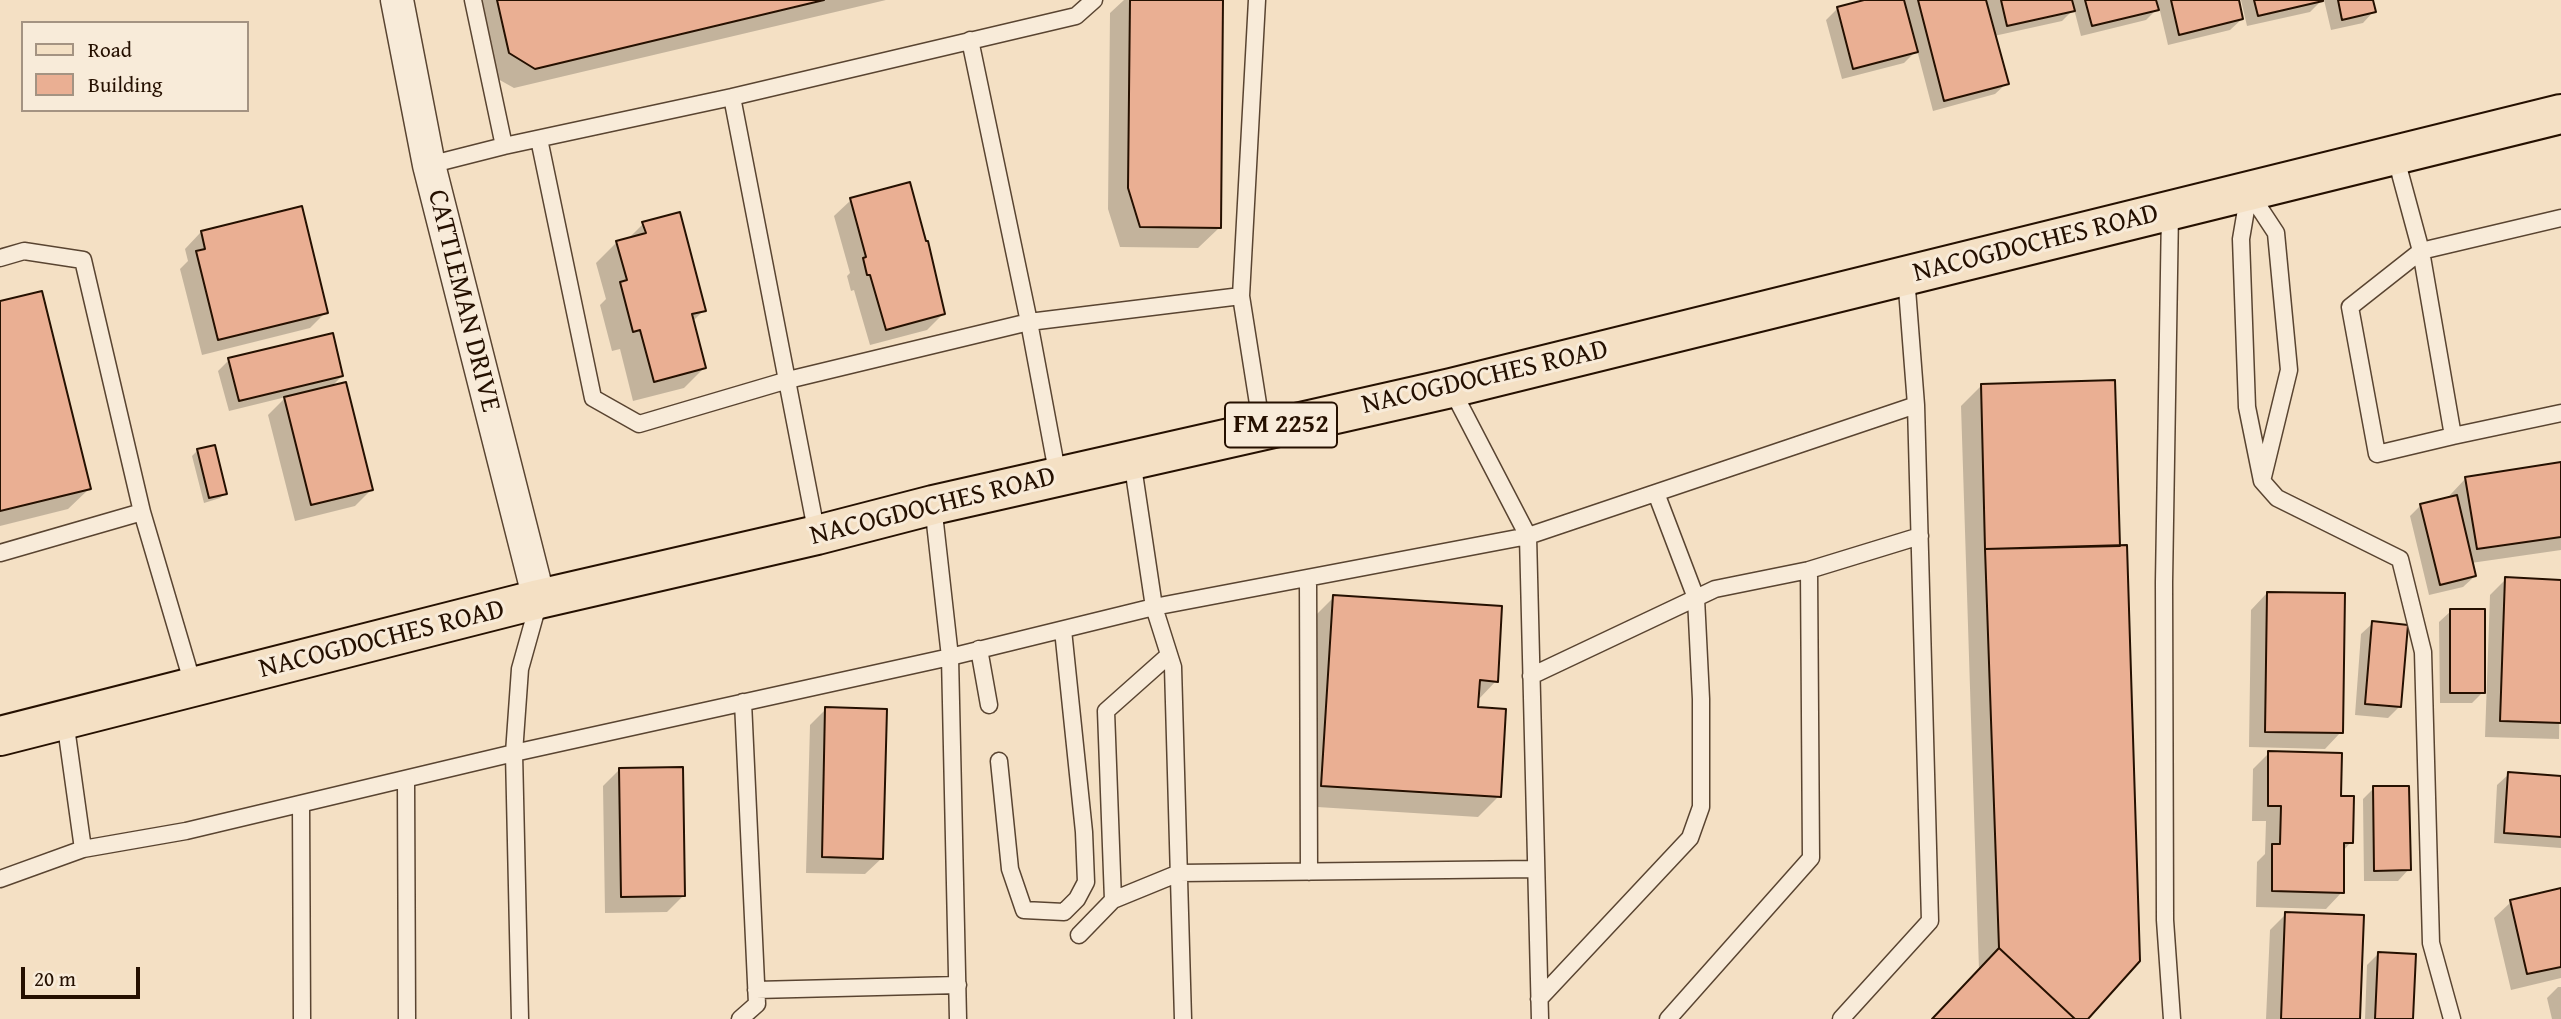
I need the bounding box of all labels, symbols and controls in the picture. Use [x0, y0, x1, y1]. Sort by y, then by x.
legend [21, 21, 248, 112]
text: Road [88, 34, 132, 65]
text: Building [88, 69, 162, 100]
street label: CATTLEMAN DRIVE [419, 186, 507, 416]
street label: NACOGDOCHES ROAD [1910, 197, 2162, 291]
street label: NACOGDOCHES ROAD [1359, 333, 1611, 423]
road number: FM 2252 [1225, 402, 1337, 448]
street label: NACOGDOCHES ROAD [807, 460, 1059, 554]
street label: NACOGDOCHES ROAD [256, 593, 508, 687]
scale bar [24, 953, 144, 997]
text: 20 m [34, 963, 76, 994]

